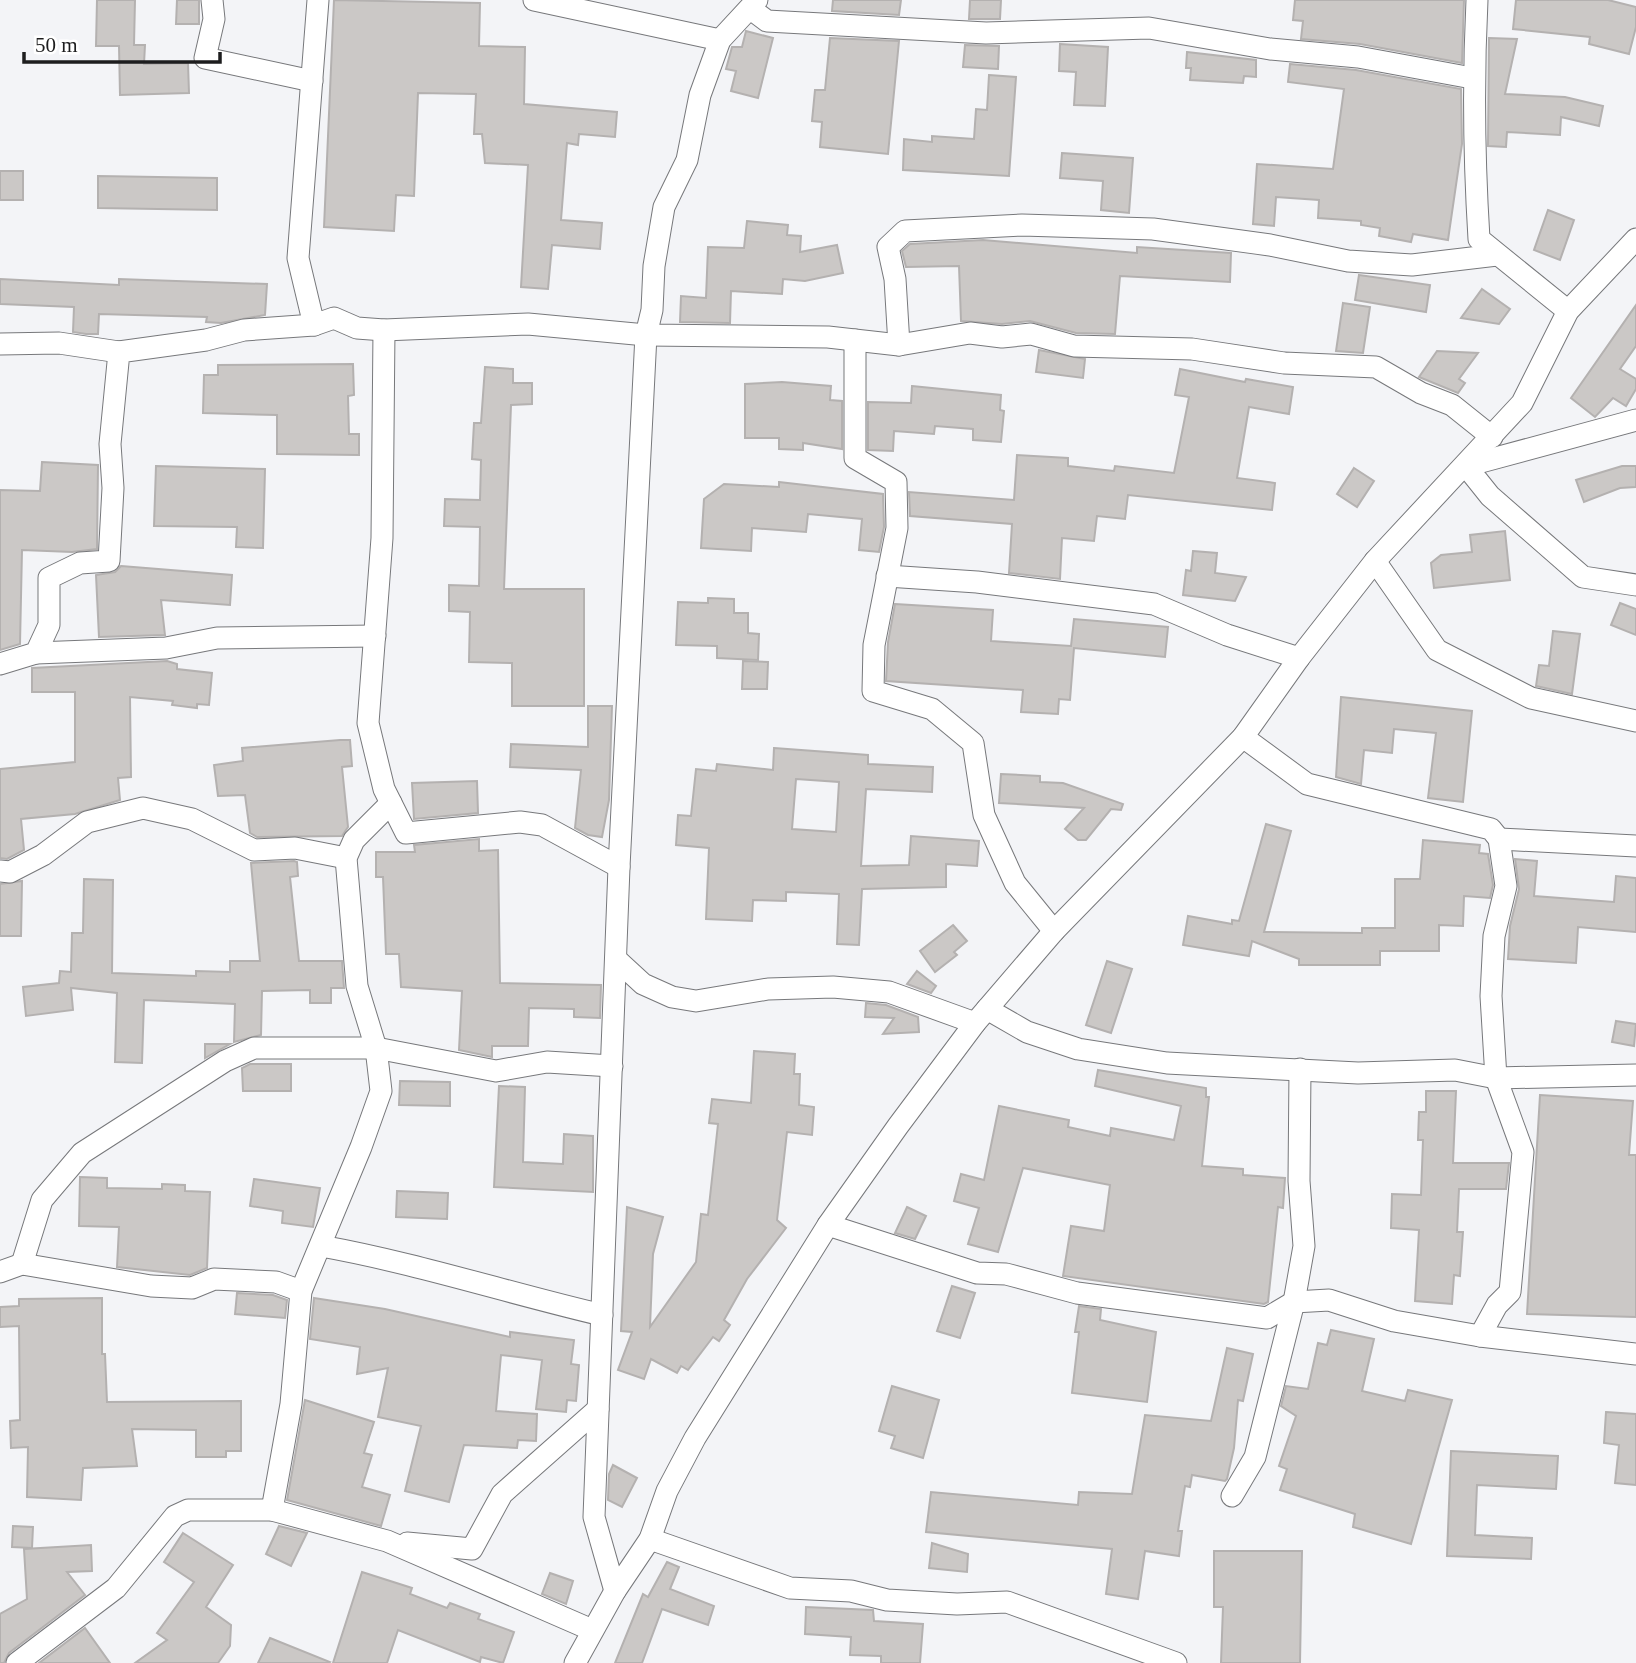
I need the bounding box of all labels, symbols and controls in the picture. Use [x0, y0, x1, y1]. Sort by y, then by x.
scale bar [24, 21, 220, 65]
text: 50 m [35, 33, 78, 57]

